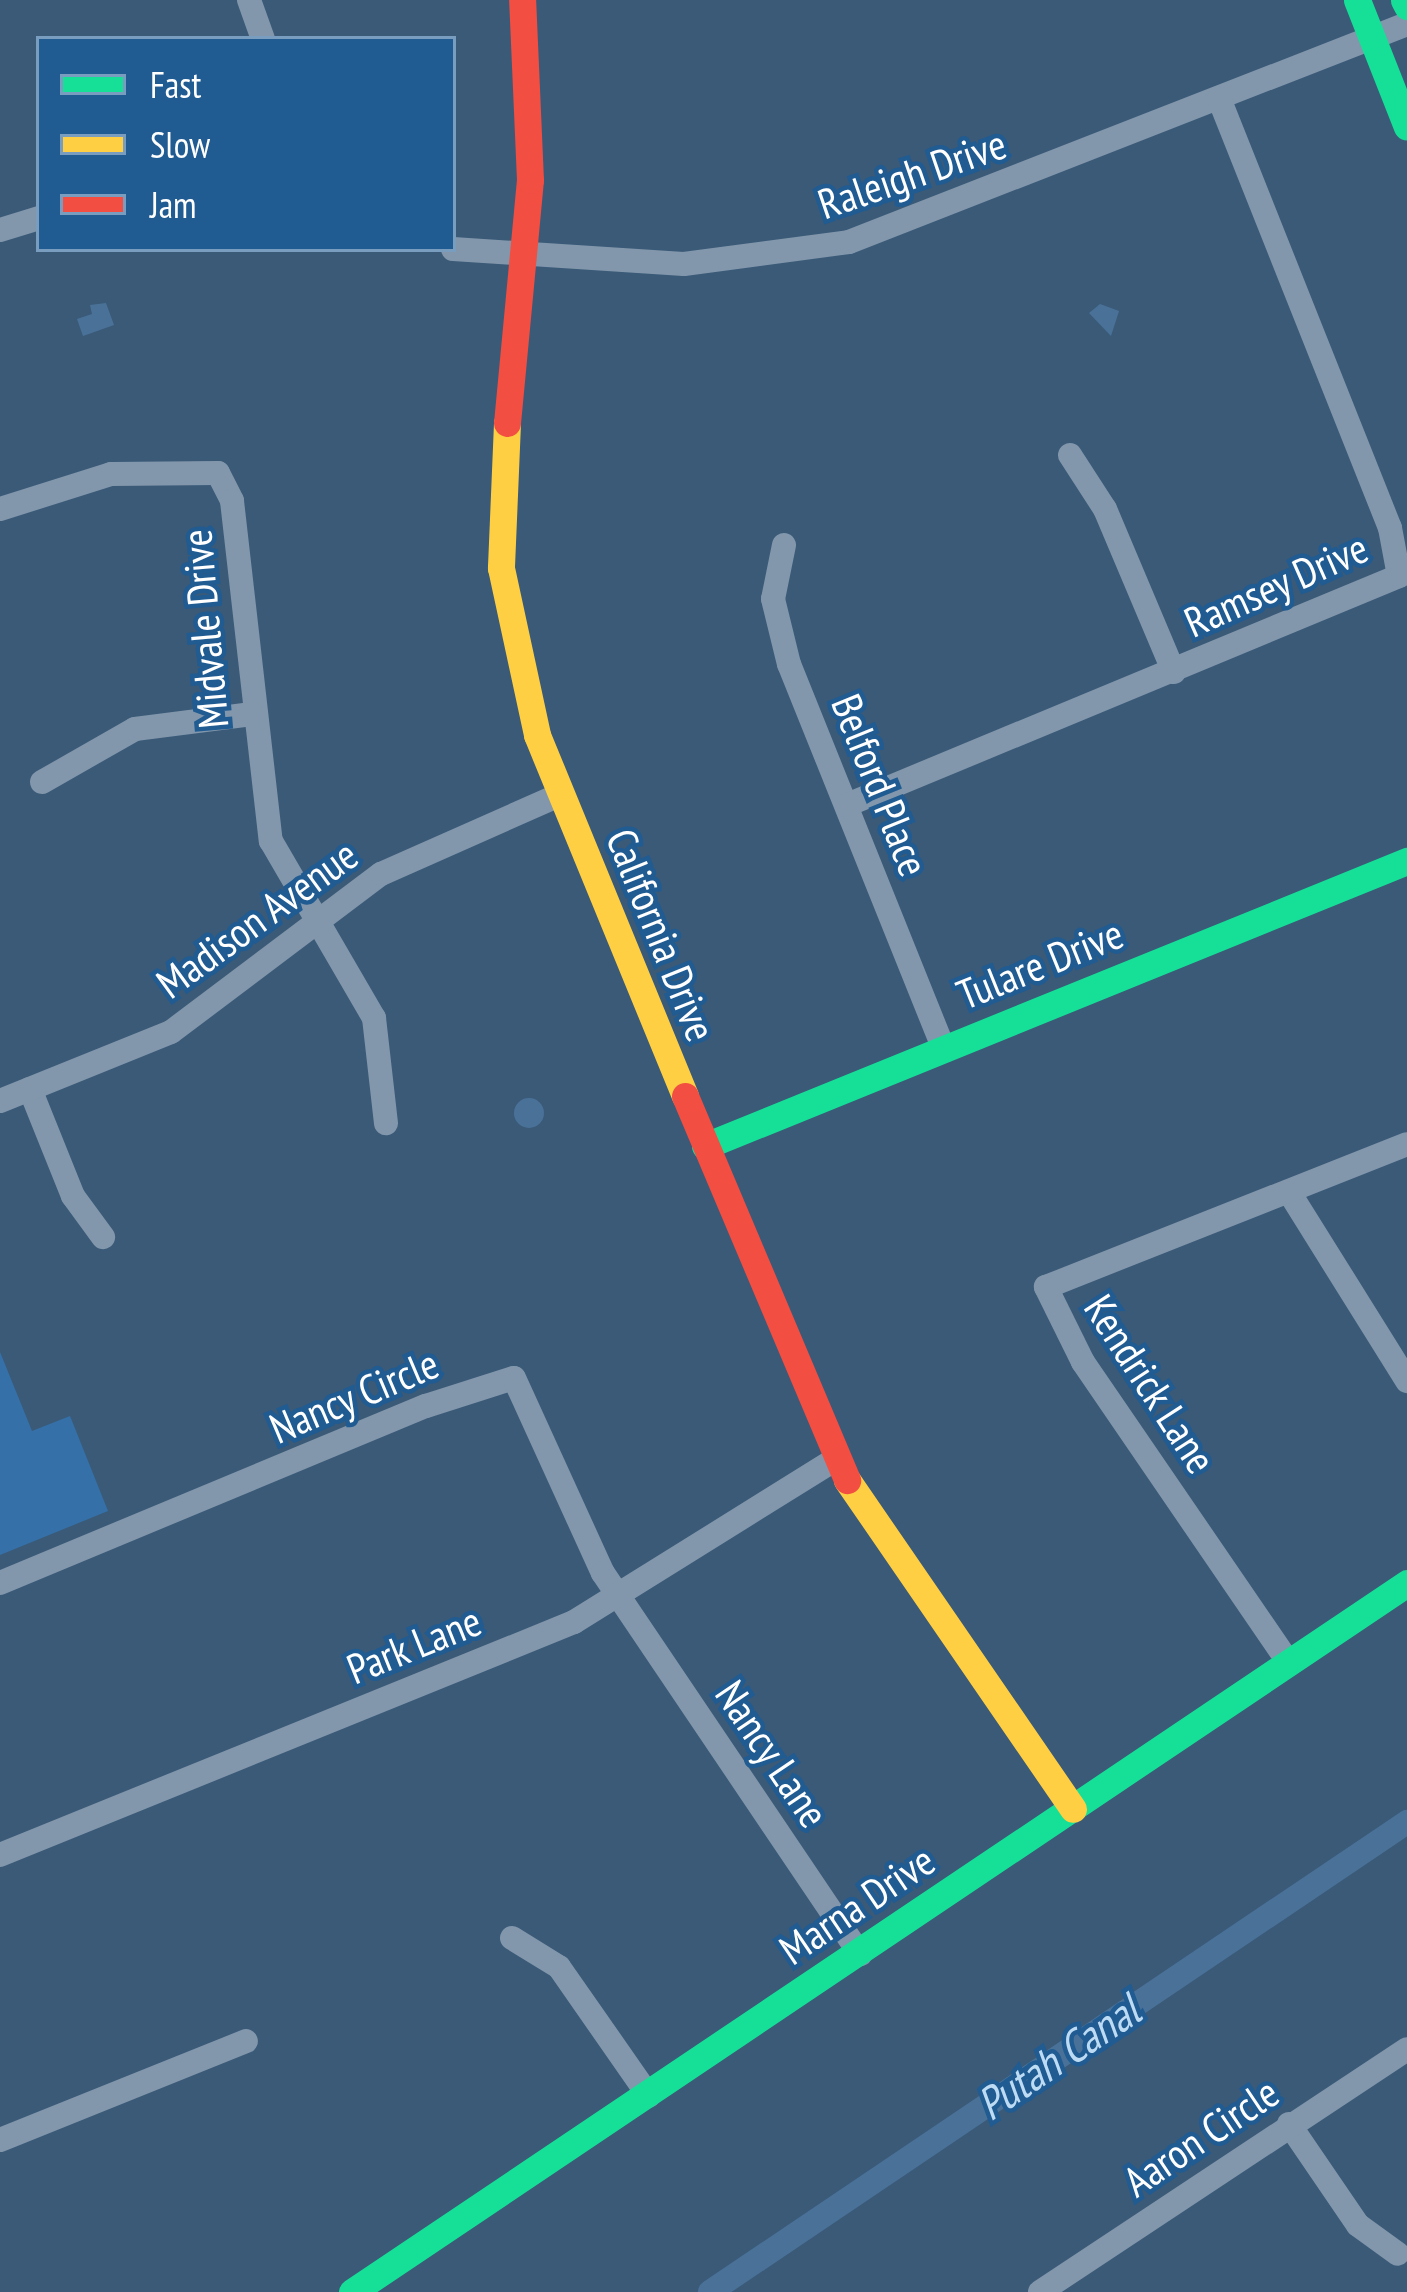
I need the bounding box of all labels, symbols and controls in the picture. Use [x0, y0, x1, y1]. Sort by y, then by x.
legend [36, 36, 456, 252]
text: Fast [150, 61, 201, 108]
street label: Raleigh Drive [812, 118, 1012, 230]
text: Slow [150, 121, 210, 168]
text: Jam [150, 181, 197, 228]
street label: Ramsey Drive [1176, 522, 1376, 648]
street label: Midvale Drive [171, 527, 239, 731]
street label: Belford Place [821, 687, 939, 883]
street label: California Drive [596, 822, 726, 1048]
street label: Madison Avenue [146, 829, 368, 1009]
street label: Tulare Drive [950, 908, 1130, 1020]
street label: Kendrick Lane [1074, 1285, 1226, 1483]
street label: Nancy Circle [262, 1338, 446, 1454]
street label: Park Lane [339, 1595, 489, 1695]
street label: Nancy Lane [705, 1671, 839, 1837]
street label: Marna Drive [770, 1835, 944, 1975]
water label: Putah Canal [966, 1983, 1150, 2131]
street label: Aaron Circle [1114, 2067, 1288, 2207]

